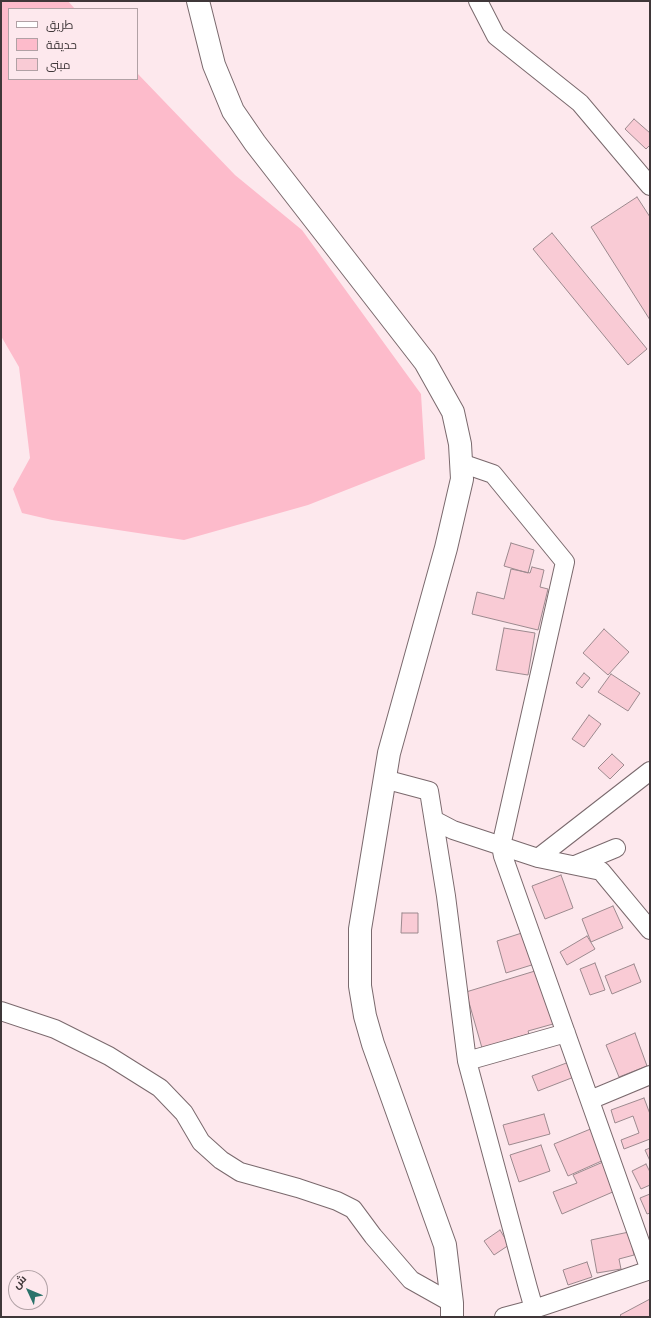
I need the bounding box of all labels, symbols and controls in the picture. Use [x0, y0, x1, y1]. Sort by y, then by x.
legend [8, 8, 138, 80]
text: طريق [46, 18, 73, 33]
text: حديقة [46, 38, 77, 53]
text: مبنى [46, 58, 71, 73]
north arrow [8, 1270, 48, 1310]
text: ش [10, 1272, 29, 1292]

